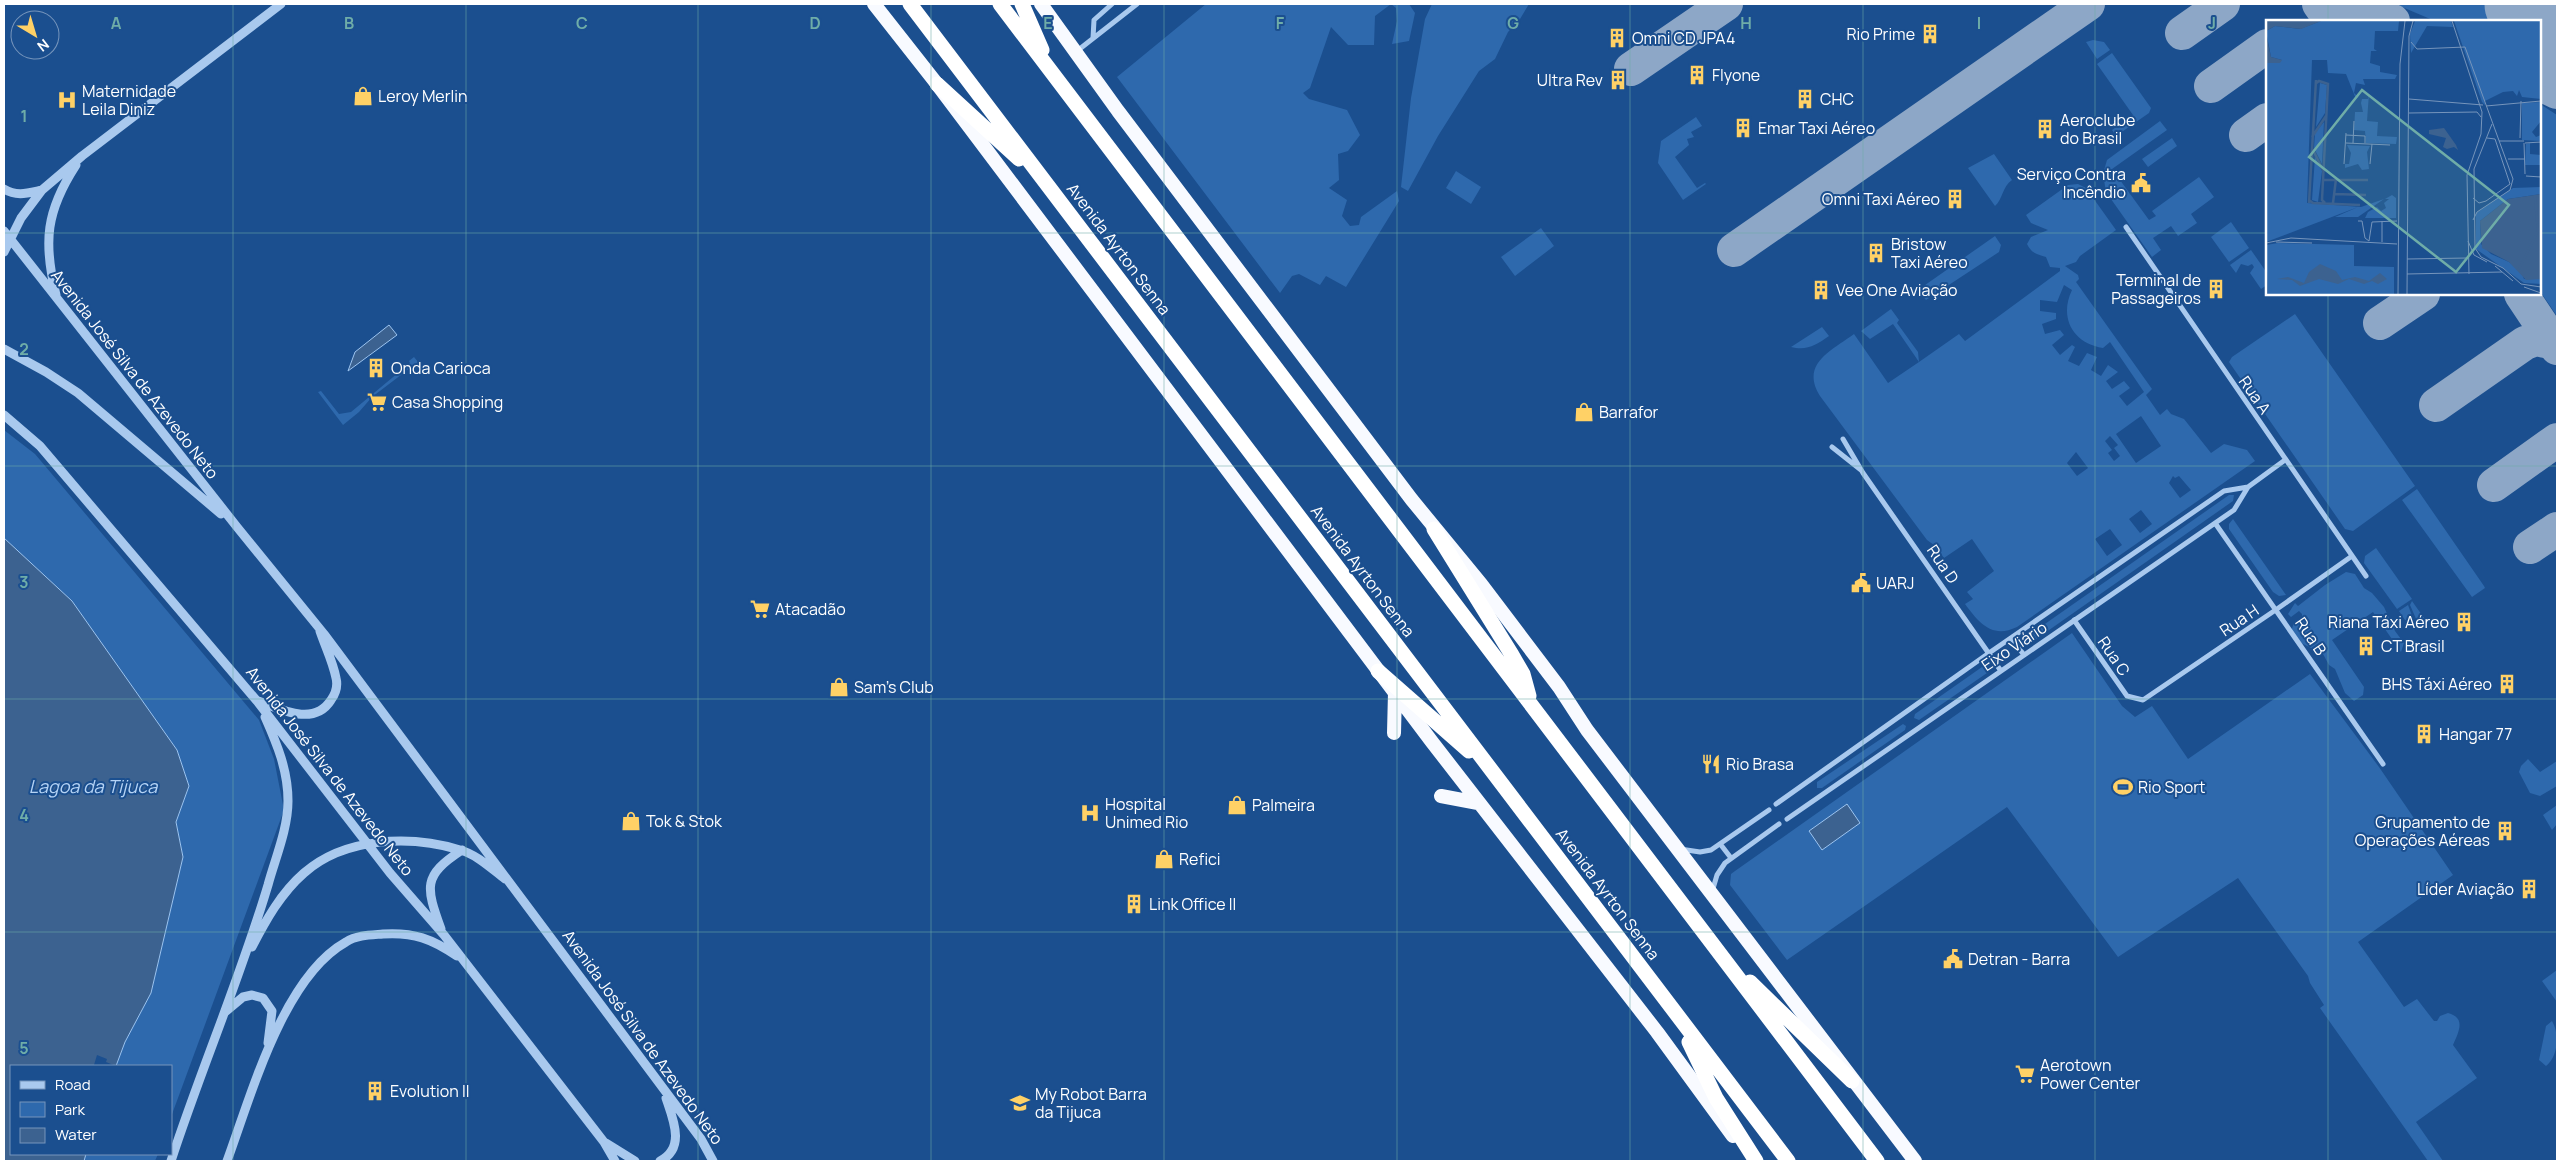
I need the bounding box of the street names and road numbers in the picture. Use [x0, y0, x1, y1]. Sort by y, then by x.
street label: Avenida Ayrton Senna [1062, 179, 1176, 319]
street label: Avenida José Silva de Azevedo Neto [46, 265, 224, 483]
street label: Rua A [2234, 372, 2276, 418]
street label: Avenida Ayrton Senna [1306, 501, 1420, 641]
street label: Rua D [1922, 540, 1964, 588]
street label: Rua H [2215, 599, 2263, 641]
street label: Rua B [2290, 613, 2332, 660]
street label: Eixo Viário [1977, 616, 2051, 676]
street label: Rua C [2093, 632, 2135, 680]
street label: Avenida José Silva de Azevedo Neto [241, 662, 419, 880]
street label: Avenida Ayrton Senna [1551, 824, 1665, 964]
street label: Avenida José Silva de Azevedo Neto [558, 925, 728, 1149]

